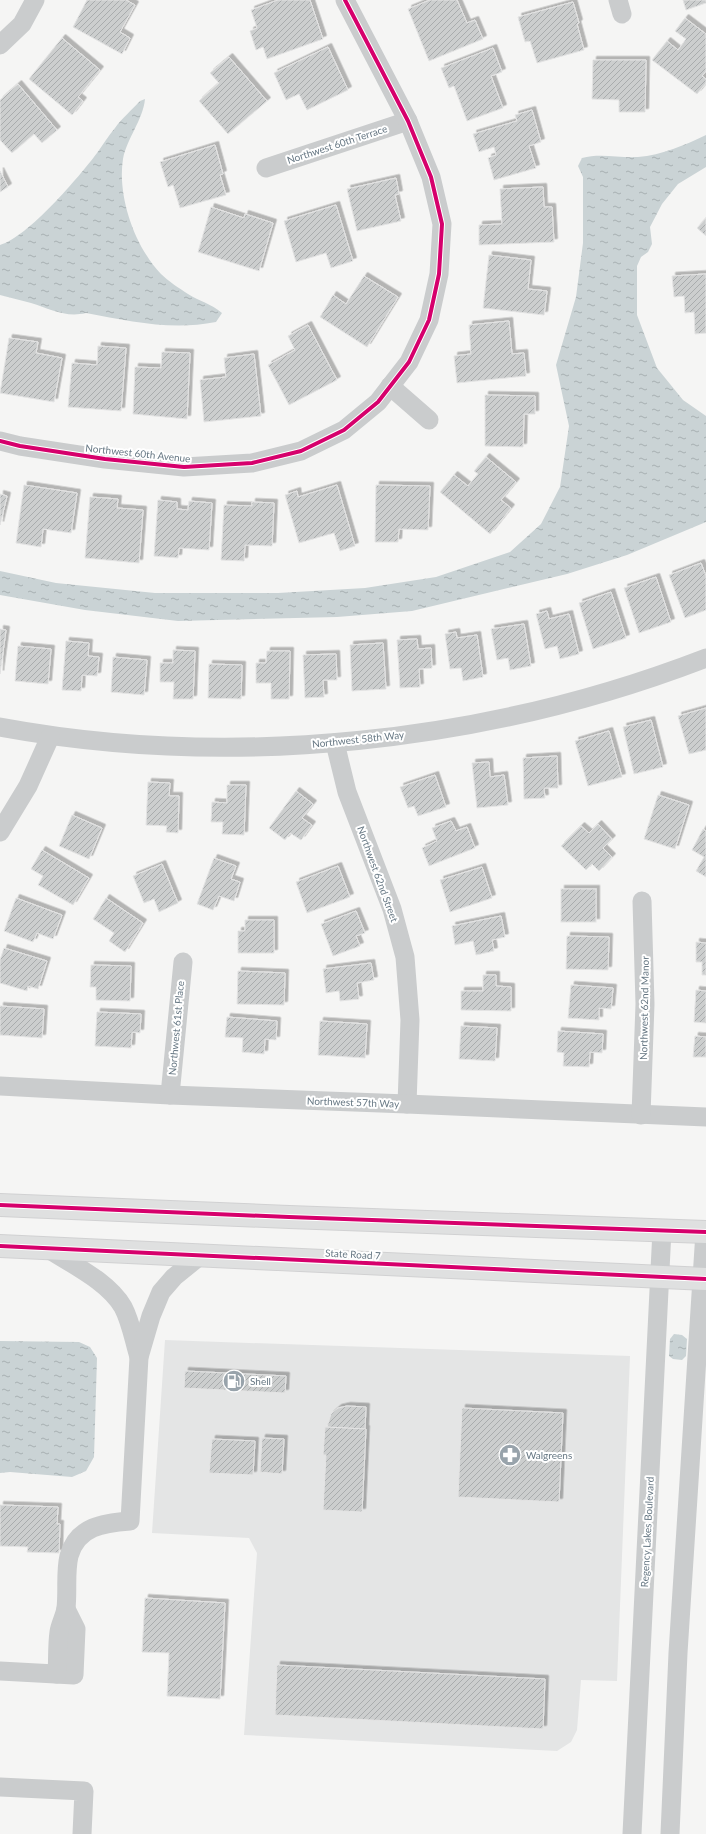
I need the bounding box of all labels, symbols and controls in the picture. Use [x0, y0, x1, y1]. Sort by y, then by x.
street label: Northwest 60th Terrace [285, 122, 389, 166]
street label: Northwest 60th Avenue [85, 442, 191, 464]
street label: Northwest 58th Way [311, 728, 405, 750]
street label: Northwest 62nd Street [355, 824, 401, 924]
street label: Northwest 62nd Manor [637, 956, 651, 1060]
street label: Northwest 61st Place [166, 980, 186, 1076]
street label: Northwest 57th Way [307, 1094, 400, 1110]
street label: State Road 7 [325, 1247, 381, 1261]
fuel station icon: Shell [221, 1368, 247, 1394]
place label: Shell [250, 1375, 271, 1387]
pharmacy icon: Walgreens [497, 1442, 523, 1468]
place label: Walgreens [526, 1449, 572, 1461]
street label: Regency Lakes Boulevard [638, 1476, 656, 1588]

